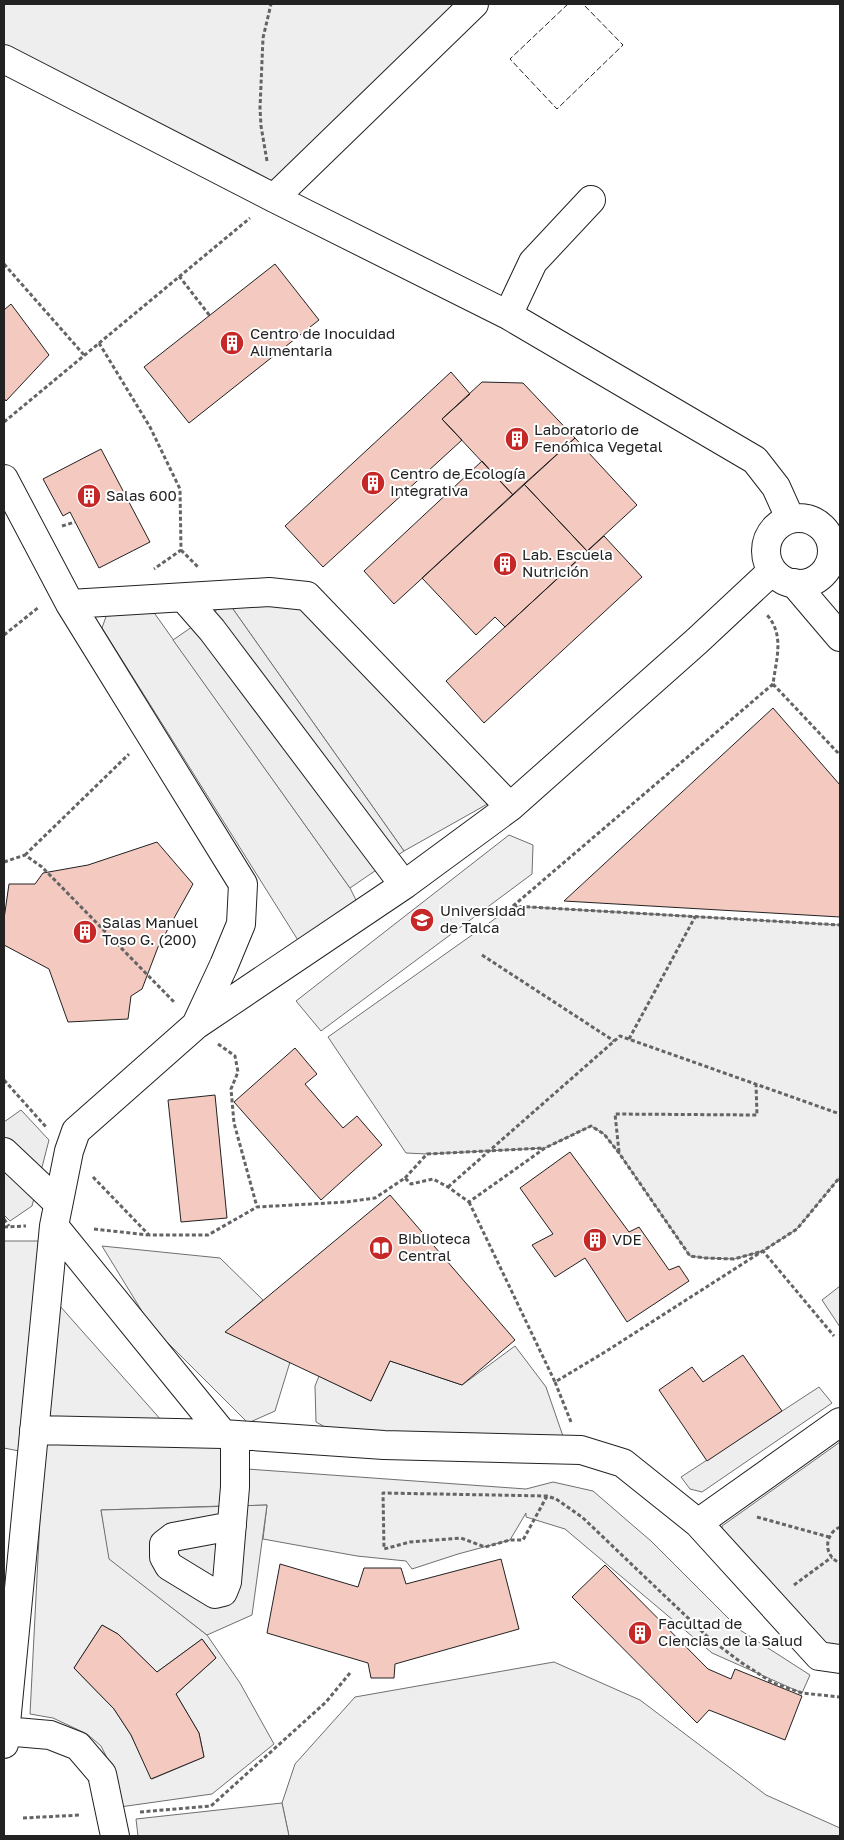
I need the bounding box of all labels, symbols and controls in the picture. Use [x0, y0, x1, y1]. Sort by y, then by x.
place label: Centro de Inocuidad Alimentaria [250, 324, 395, 359]
building icon: Centro de Inocuidad Alimentaria [219, 330, 245, 356]
place label: Laboratorio de Fenómica Vegetal [534, 420, 663, 455]
building icon: Laboratorio de Fenómica Vegetal [504, 426, 530, 452]
place label: Centro de Ecología Integrativa [390, 464, 526, 499]
building icon: Centro de Ecología Integrativa [360, 470, 386, 496]
building icon: Salas 600 [76, 483, 102, 509]
place label: Salas 600 [106, 486, 177, 504]
place label: Lab. Escuela Nutrición [522, 545, 613, 580]
building icon: Lab. Escuela Nutrición [492, 551, 518, 577]
place label: Universidad de Talca [440, 901, 526, 936]
school or university icon: Universidad de Talca [409, 907, 435, 933]
place label: Salas Manuel Toso G. (200) [102, 913, 198, 948]
building icon: Salas Manuel Toso G. (200) [72, 919, 98, 945]
building icon: VDE [582, 1227, 608, 1253]
place label: Biblioteca Central [398, 1229, 470, 1264]
place label: VDE [612, 1230, 642, 1248]
library icon: Biblioteca Central [368, 1235, 394, 1261]
place label: Facultad de Ciencias de la Salud [658, 1614, 802, 1649]
building icon: Facultad de Ciencias de la Salud [627, 1620, 653, 1646]

